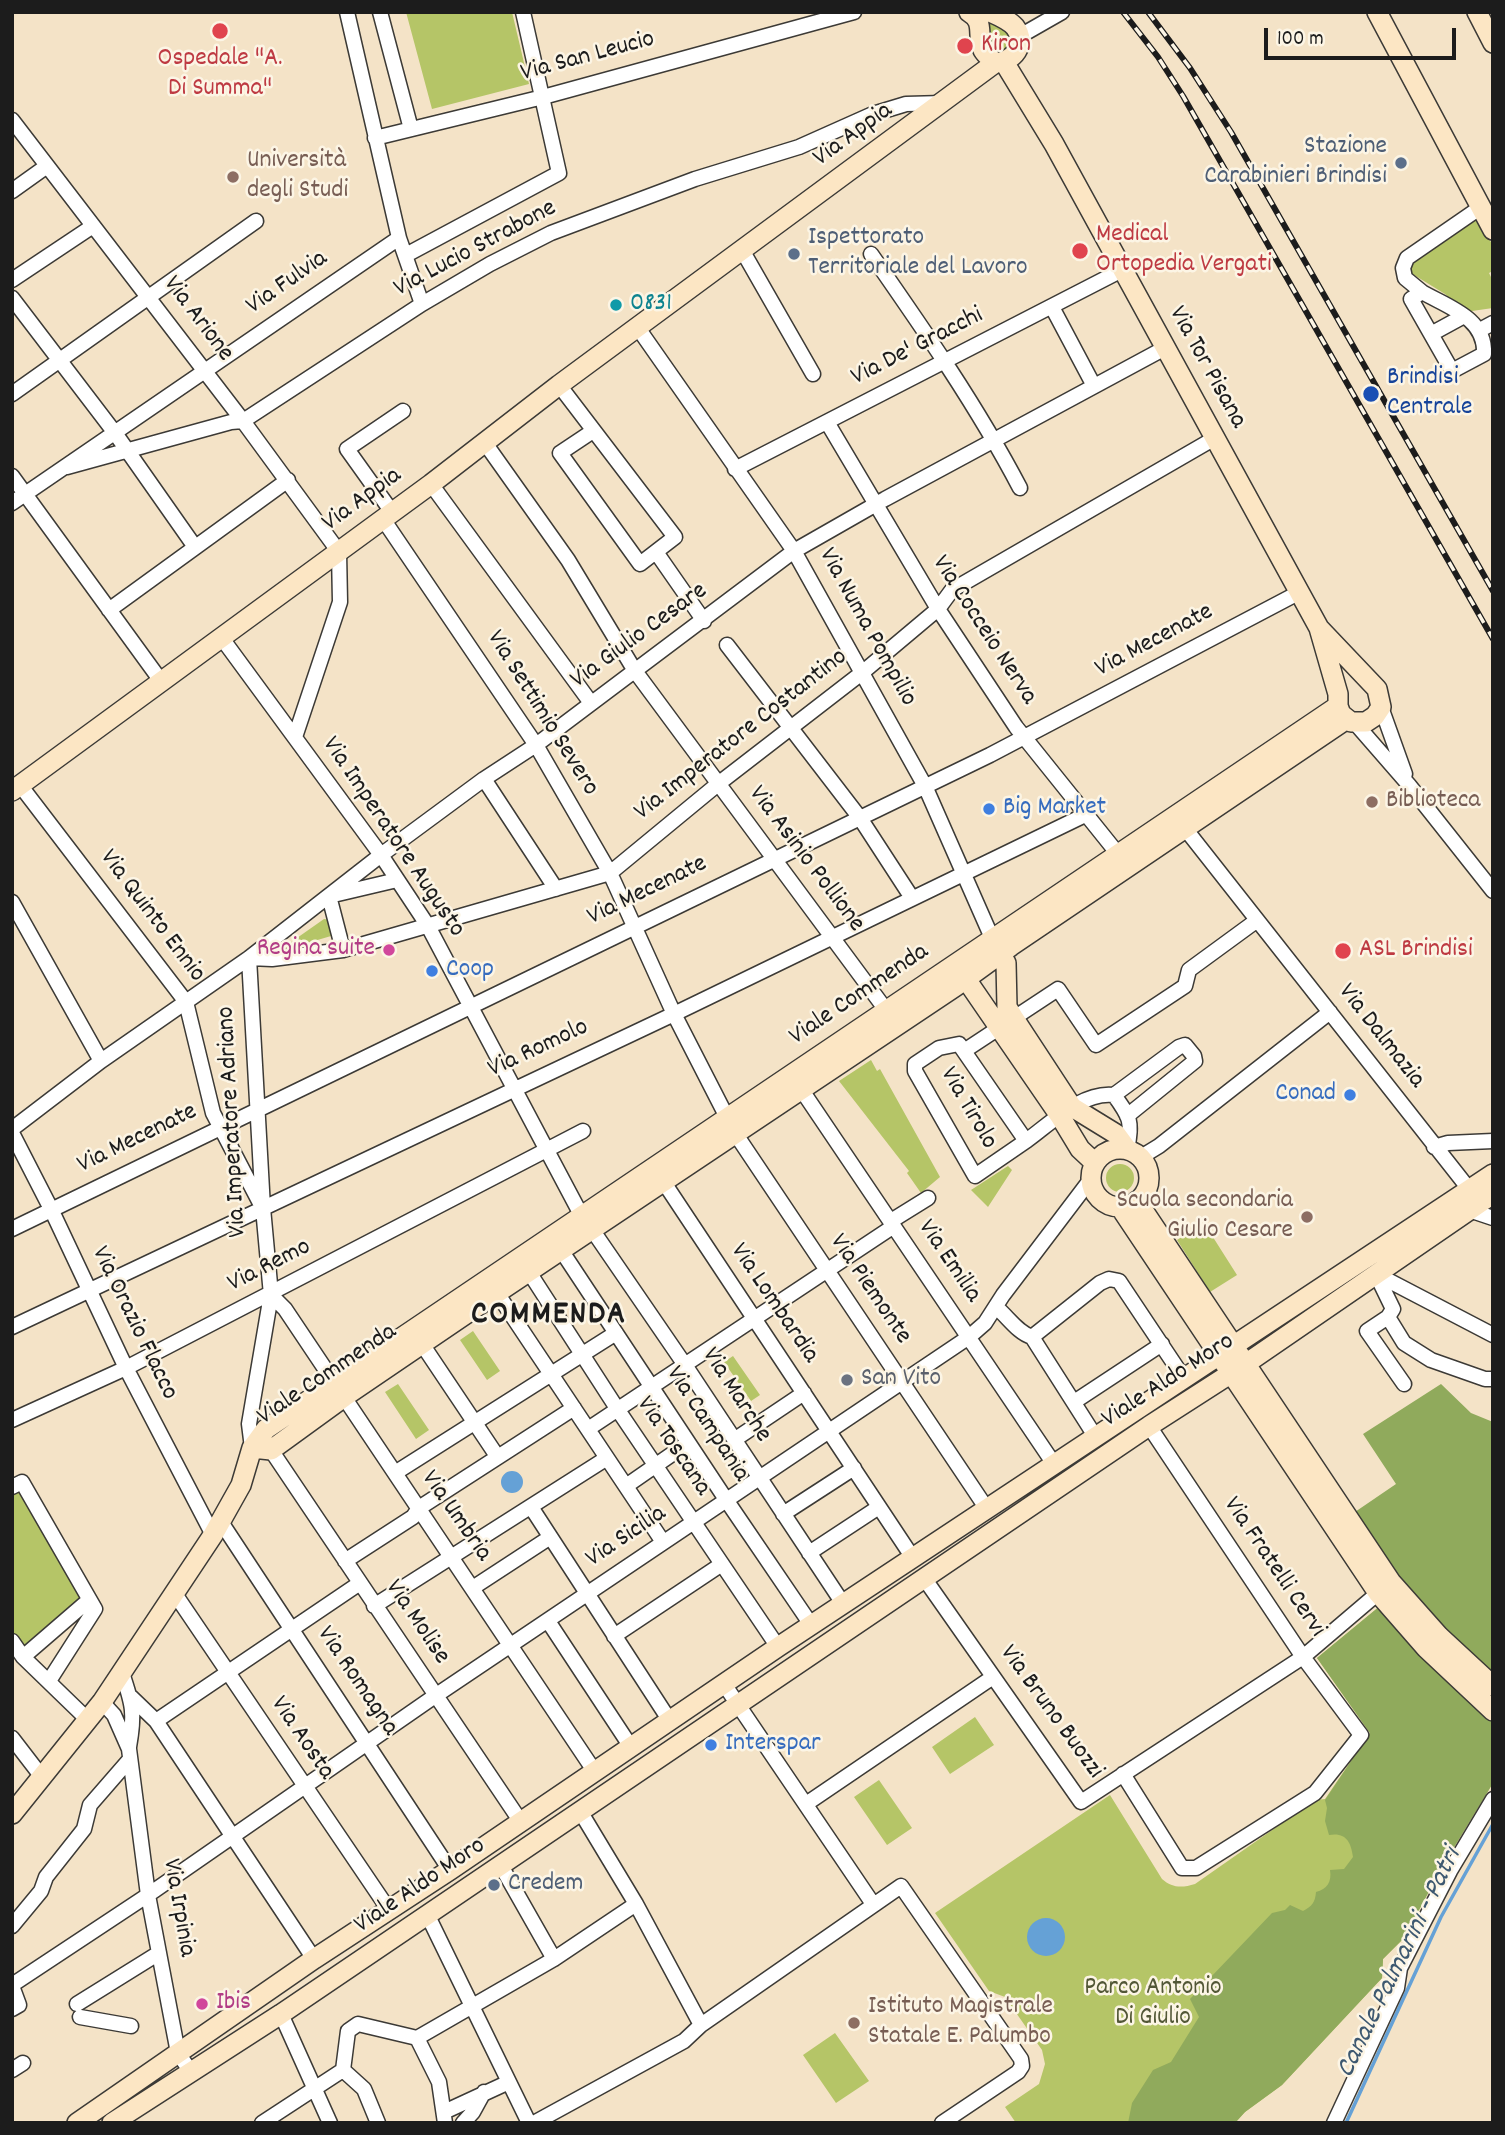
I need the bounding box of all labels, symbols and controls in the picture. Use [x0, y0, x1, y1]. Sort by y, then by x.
scale bar [1267, 14, 1460, 58]
marker: Ospedale "A. Di Summa" [210, 21, 230, 41]
street label: Via San Leucio [518, 25, 658, 91]
text: 100 m [1277, 25, 1324, 55]
place label: Kiron [981, 30, 1031, 62]
marker: Kiron [955, 36, 975, 56]
place label: Ospedale "A. Di Summa" [157, 44, 283, 106]
street label: Via Appia [808, 97, 900, 175]
place label: Stazione Carabinieri Brindisi [1204, 132, 1387, 194]
place label: Università degli Studi [247, 146, 348, 208]
marker: Stazione Carabinieri Brindisi [1393, 155, 1409, 171]
marker: Università degli Studi [225, 169, 241, 185]
street label: Via Lucio Strabone [390, 194, 562, 306]
place label: Medical Ortopedia Vergati [1096, 220, 1272, 282]
place label: Ispettorato Territoriale del Lavoro [808, 223, 1027, 284]
marker: Medical Ortopedia Vergati [1070, 241, 1090, 261]
street label: Via Fulvia [241, 245, 335, 323]
marker: Ispettorato Territoriale del Lavoro [786, 246, 802, 262]
street label: Via Arione [155, 271, 239, 369]
place label: 0831 [630, 289, 672, 321]
marker: 0831 [608, 297, 624, 313]
street label: Via De' Gracchi [847, 301, 989, 395]
street label: Via Tor Pisana [1160, 302, 1252, 434]
place label: Brindisi Centrale [1387, 363, 1472, 424]
marker: Brindisi Centrale [1361, 384, 1381, 404]
street label: Via Appia [317, 462, 409, 540]
street label: Via Numa Pompilio [810, 543, 922, 713]
street label: Via Cocceio Nerva [923, 551, 1043, 711]
street label: Via Giulio Cesare [566, 577, 714, 697]
street label: Via Mecenate [1091, 598, 1219, 686]
street label: Via Settimio Severo [478, 626, 604, 802]
street label: Via Imperatore Costantino [629, 643, 855, 829]
street label: Via Imperatore Augusto [313, 732, 471, 944]
street label: Via Asinio Pollione [740, 781, 870, 939]
place label: Biblioteca [1386, 786, 1481, 818]
place label: Big Market [1003, 793, 1106, 825]
marker: Biblioteca [1364, 794, 1380, 810]
marker: Big Market [981, 801, 997, 817]
street label: Via Quinto Ennio [91, 845, 211, 989]
street label: Via Mecenate [583, 850, 713, 934]
place label: Regina suite [257, 934, 375, 966]
place label: ASL Brindisi [1359, 935, 1473, 967]
street label: Viale Commenda [785, 938, 935, 1054]
marker: ASL Brindisi [1333, 941, 1353, 961]
marker: Regina suite [381, 942, 397, 958]
place label: Coop [446, 955, 494, 987]
marker: Coop [424, 963, 440, 979]
street label: Via Dalmazia [1330, 979, 1430, 1095]
street label: Via Imperatore Adriano [212, 1006, 256, 1238]
street label: Via Romolo [484, 1013, 594, 1087]
street label: Via Tirolo [931, 1062, 1003, 1156]
place label: Conad [1275, 1079, 1336, 1111]
marker: Conad [1342, 1087, 1358, 1103]
street label: Via Mecenate [73, 1098, 203, 1182]
place label: Scuola secondaria Giulio Cesare [1117, 1186, 1293, 1248]
marker: Scuola secondaria Giulio Cesare [1299, 1209, 1315, 1225]
street label: Via Emilia [909, 1215, 987, 1309]
street label: Via Piemonte [821, 1229, 917, 1351]
street label: Via Remo [223, 1233, 317, 1301]
street label: Via Lombardia [722, 1238, 824, 1370]
street label: Via Orazio Flacco [82, 1242, 184, 1406]
district label: COMMENDA [472, 1297, 626, 1337]
street label: Viale Commenda [253, 1318, 403, 1434]
street label: Viale Aldo Moro [1097, 1328, 1241, 1436]
street label: Via Marche [693, 1343, 777, 1449]
street label: Via Campania [657, 1361, 755, 1489]
place label: San Vito [861, 1364, 941, 1396]
marker: San Vito [839, 1372, 855, 1388]
street label: Via Toscana [628, 1392, 716, 1502]
street label: Via Umbria [412, 1466, 498, 1568]
street label: Via Fratelli Cervi [1215, 1492, 1331, 1644]
street label: Via Sicilia [581, 1500, 673, 1576]
street label: Via Molise [376, 1575, 456, 1671]
street label: Via Romagna [308, 1621, 404, 1743]
street label: Via Bruno Buozzi [991, 1640, 1109, 1786]
street label: Via Aosta [262, 1691, 340, 1787]
place label: Interspar [725, 1729, 821, 1761]
marker: Interspar [703, 1737, 719, 1753]
street label: Viale Aldo Moro [350, 1832, 492, 1942]
water label: Canale Palmarini - Patri [1331, 1844, 1471, 2084]
street label: Via Irpinia [153, 1857, 201, 1959]
place label: Credem [508, 1869, 583, 1901]
marker: Credem [486, 1877, 502, 1893]
park label: Parco Antonio Di Giulio [1084, 1973, 1222, 2035]
place label: Ibis [216, 1988, 251, 2020]
place label: Istituto Magistrale Statale E. Palumbo [868, 1992, 1053, 2054]
marker: Ibis [194, 1996, 210, 2012]
marker: Istituto Magistrale Statale E. Palumbo [846, 2015, 862, 2031]

